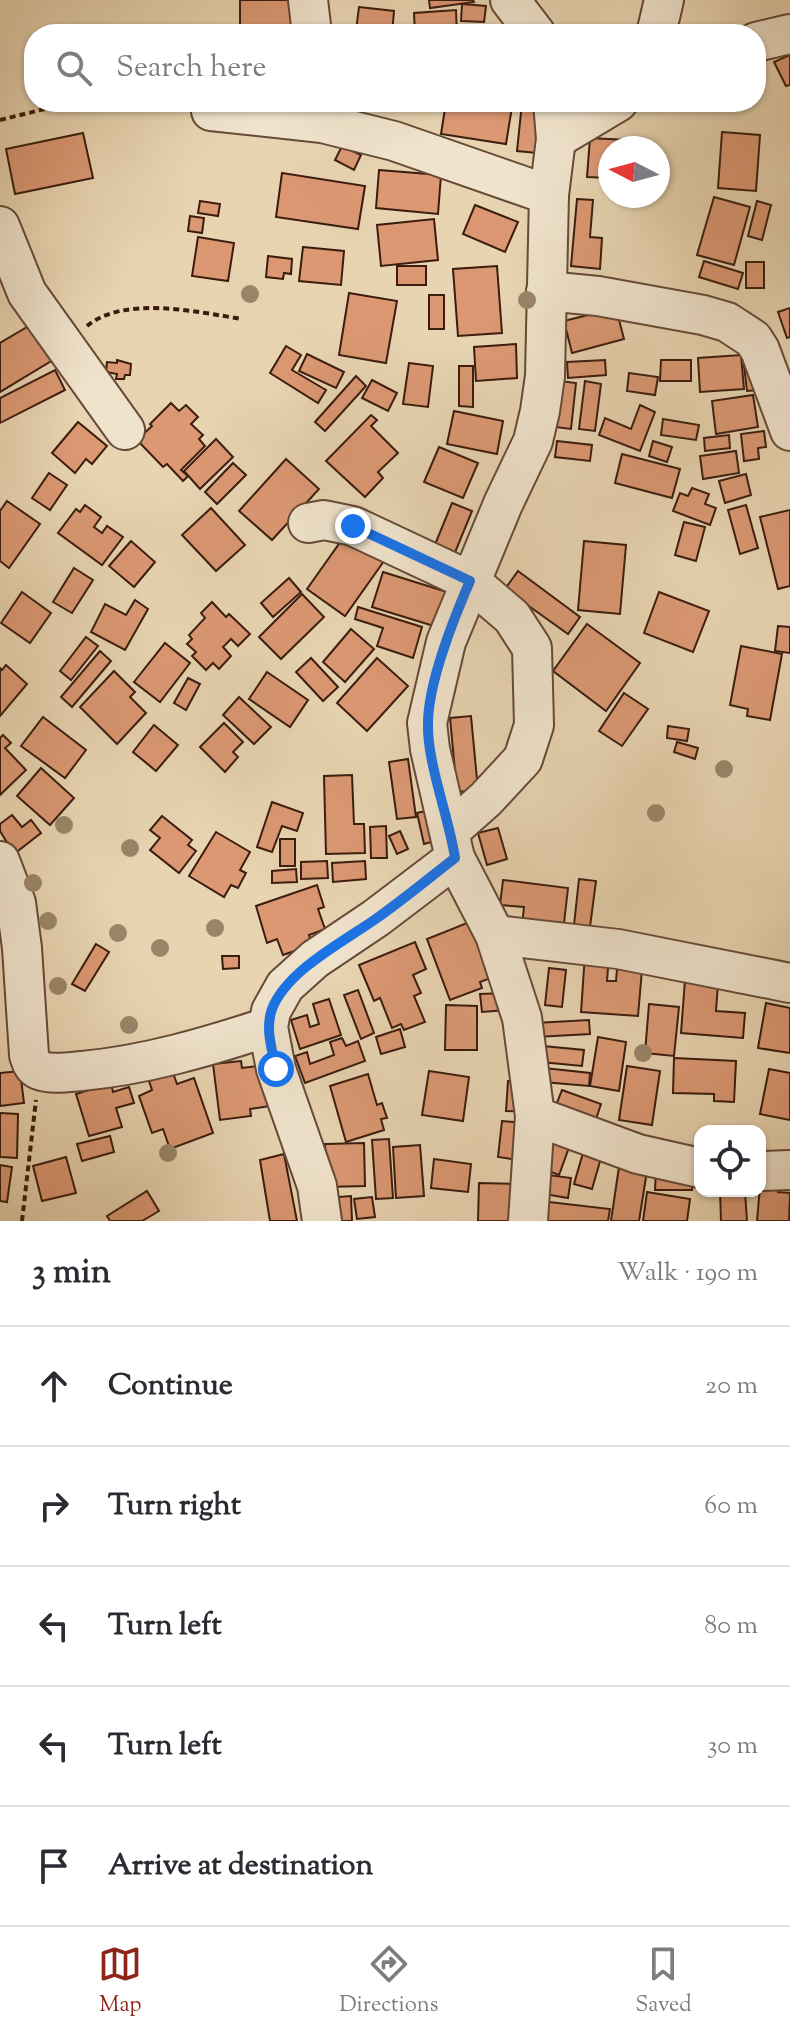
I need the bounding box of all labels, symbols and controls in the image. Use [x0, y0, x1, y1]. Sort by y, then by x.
search box [24, 24, 766, 112]
icon: search [52, 46, 96, 90]
text: Search here [116, 47, 266, 90]
north arrow [598, 136, 670, 208]
route end [335, 508, 371, 544]
route start [258, 1051, 294, 1087]
map controls [694, 1125, 766, 1197]
button: locate [694, 1125, 766, 1197]
text: 3 min [32, 1249, 111, 1298]
text: Walk · 190 m [617, 1255, 758, 1292]
icon: ahead [32, 1364, 76, 1408]
text: Continue [108, 1365, 233, 1408]
text: 20 m [705, 1368, 758, 1405]
icon: right [32, 1484, 76, 1528]
text: Turn right [108, 1485, 241, 1528]
text: 60 m [704, 1488, 758, 1525]
icon: left [32, 1604, 76, 1648]
text: Turn left [108, 1605, 222, 1648]
text: 80 m [704, 1608, 758, 1645]
icon: left [32, 1724, 76, 1768]
text: Turn left [108, 1725, 222, 1768]
text: 30 m [707, 1728, 758, 1765]
icon: arrive [32, 1844, 76, 1888]
text: Arrive at destination [108, 1845, 373, 1888]
tab: Map [98, 1942, 142, 2022]
tab: Directions [339, 1942, 438, 2022]
tab: Saved [635, 1942, 692, 2022]

